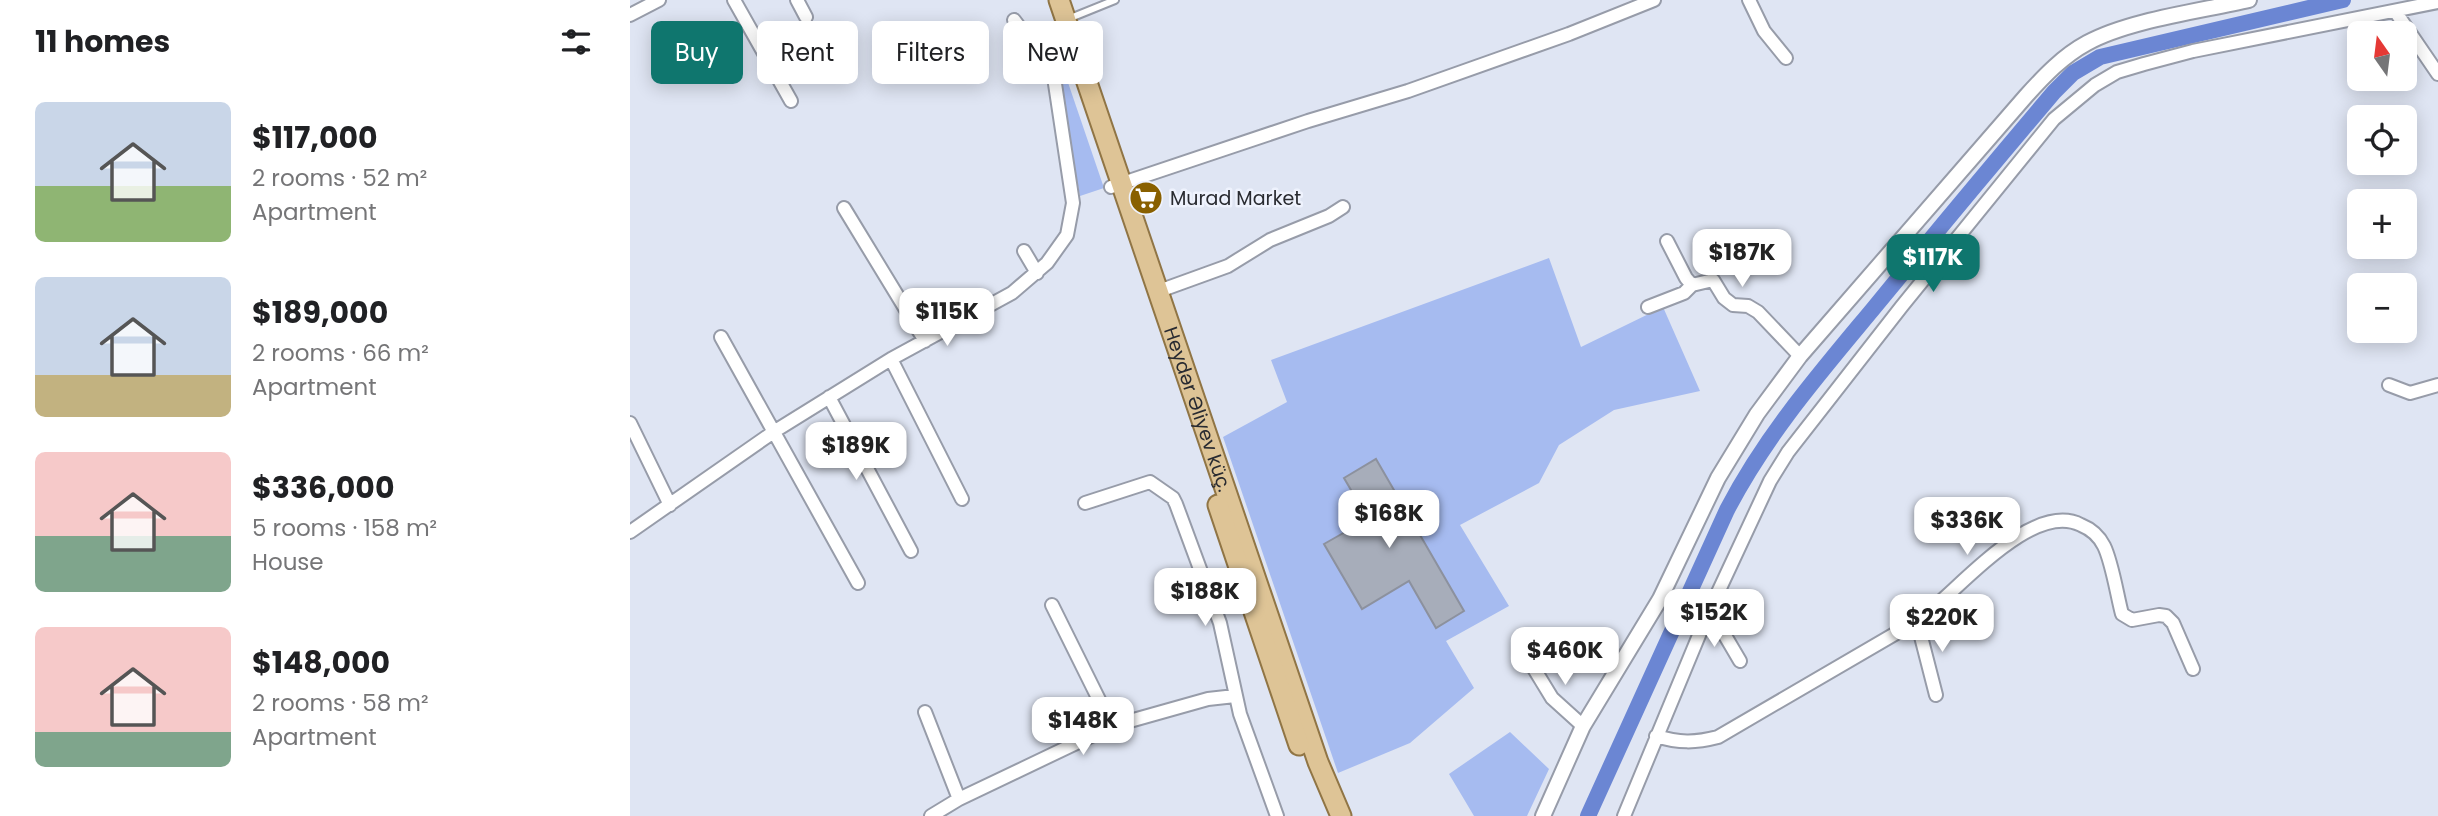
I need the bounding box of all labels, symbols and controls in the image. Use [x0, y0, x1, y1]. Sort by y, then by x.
text: 11 homes [35, 20, 170, 63]
chip: Buy [651, 21, 743, 84]
chip: Rent [757, 21, 858, 84]
chip: Filters [872, 21, 989, 84]
chip: New [1003, 21, 1103, 84]
north arrow [2347, 21, 2417, 91]
map controls [2347, 21, 2417, 343]
icon: filters [557, 23, 595, 61]
button: locate [2347, 105, 2417, 175]
text: $117,000 [252, 116, 378, 159]
icon: home [91, 130, 175, 214]
text: 2 rooms · 52 m² [252, 162, 427, 194]
supermarket icon: Murad Market [1127, 179, 1165, 217]
place label: Murad Market [1170, 185, 1301, 212]
button: + [2347, 189, 2417, 259]
text: Apartment [252, 196, 377, 228]
pin: $187K [1693, 230, 1791, 289]
pin: $117K [1884, 234, 1982, 294]
text: $187K [1708, 236, 1776, 268]
text: $117K [1903, 241, 1963, 273]
button: − [2347, 273, 2417, 343]
pin: $115K [898, 288, 996, 348]
text: $189,000 [252, 291, 388, 334]
text: $115K [915, 295, 979, 327]
icon: home [91, 305, 175, 389]
street label: Heydər Əliyev küç. [1157, 323, 1238, 495]
text: 2 rooms · 66 m² [252, 337, 429, 369]
text: Apartment [252, 371, 377, 403]
pin: $189K [807, 422, 905, 482]
text: $189K [822, 429, 890, 461]
text: $336,000 [252, 466, 394, 509]
icon: home [91, 480, 175, 564]
pin: $168K [1340, 490, 1438, 550]
text: $168K [1354, 497, 1424, 529]
pin: $336K [1918, 498, 2016, 557]
text: $336K [1930, 504, 2004, 536]
text: 5 rooms · 158 m² [252, 512, 437, 544]
text: House [252, 546, 324, 578]
pin: $188K [1156, 568, 1254, 628]
text: $188K [1170, 575, 1240, 607]
pin: $152K [1665, 590, 1763, 649]
pin: $220K [1893, 594, 1991, 654]
text: $152K [1680, 596, 1748, 628]
text: $220K [1906, 601, 1978, 633]
pin: $460K [1516, 628, 1614, 687]
text: $460K [1527, 634, 1603, 666]
text: $148,000 [252, 641, 390, 684]
icon: home [91, 655, 175, 739]
text: 2 rooms · 58 m² [252, 687, 429, 719]
pin: $148K [1034, 698, 1132, 757]
text: $148K [1048, 704, 1118, 736]
text: Apartment [252, 721, 377, 753]

